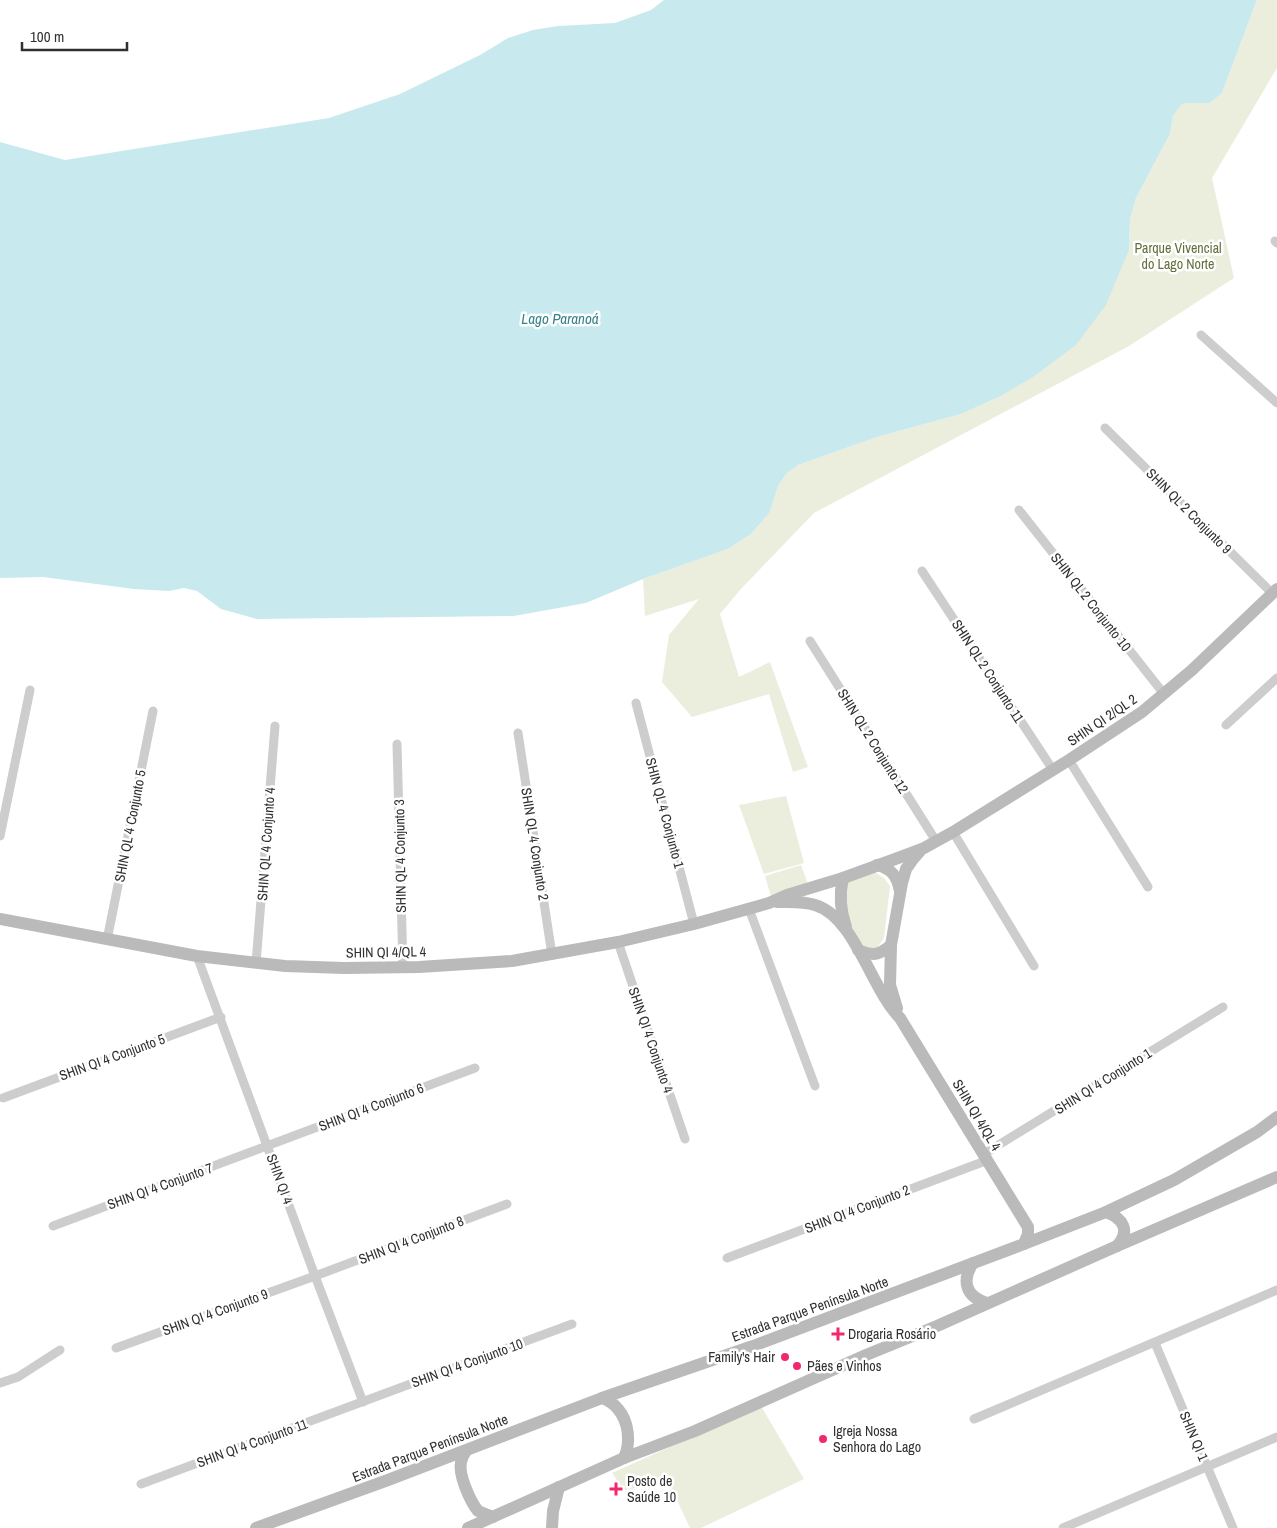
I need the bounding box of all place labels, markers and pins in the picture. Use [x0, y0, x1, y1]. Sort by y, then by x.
place label: Drogaria Rosário [848, 1325, 936, 1343]
marker: Drogaria Rosário [832, 1328, 844, 1340]
place label: Family's Hair [708, 1348, 775, 1366]
marker: Family's Hair [779, 1351, 791, 1363]
place label: Pães e Vinhos [807, 1357, 882, 1375]
marker: Pães e Vinhos [791, 1360, 803, 1372]
place label: Igreja Nossa Senhora do Lago [833, 1422, 921, 1456]
marker: Igreja Nossa Senhora do Lago [817, 1433, 829, 1445]
place label: Posto de Saúde 10 [627, 1472, 676, 1506]
marker: Posto de Saúde 10 [609, 1482, 623, 1496]

